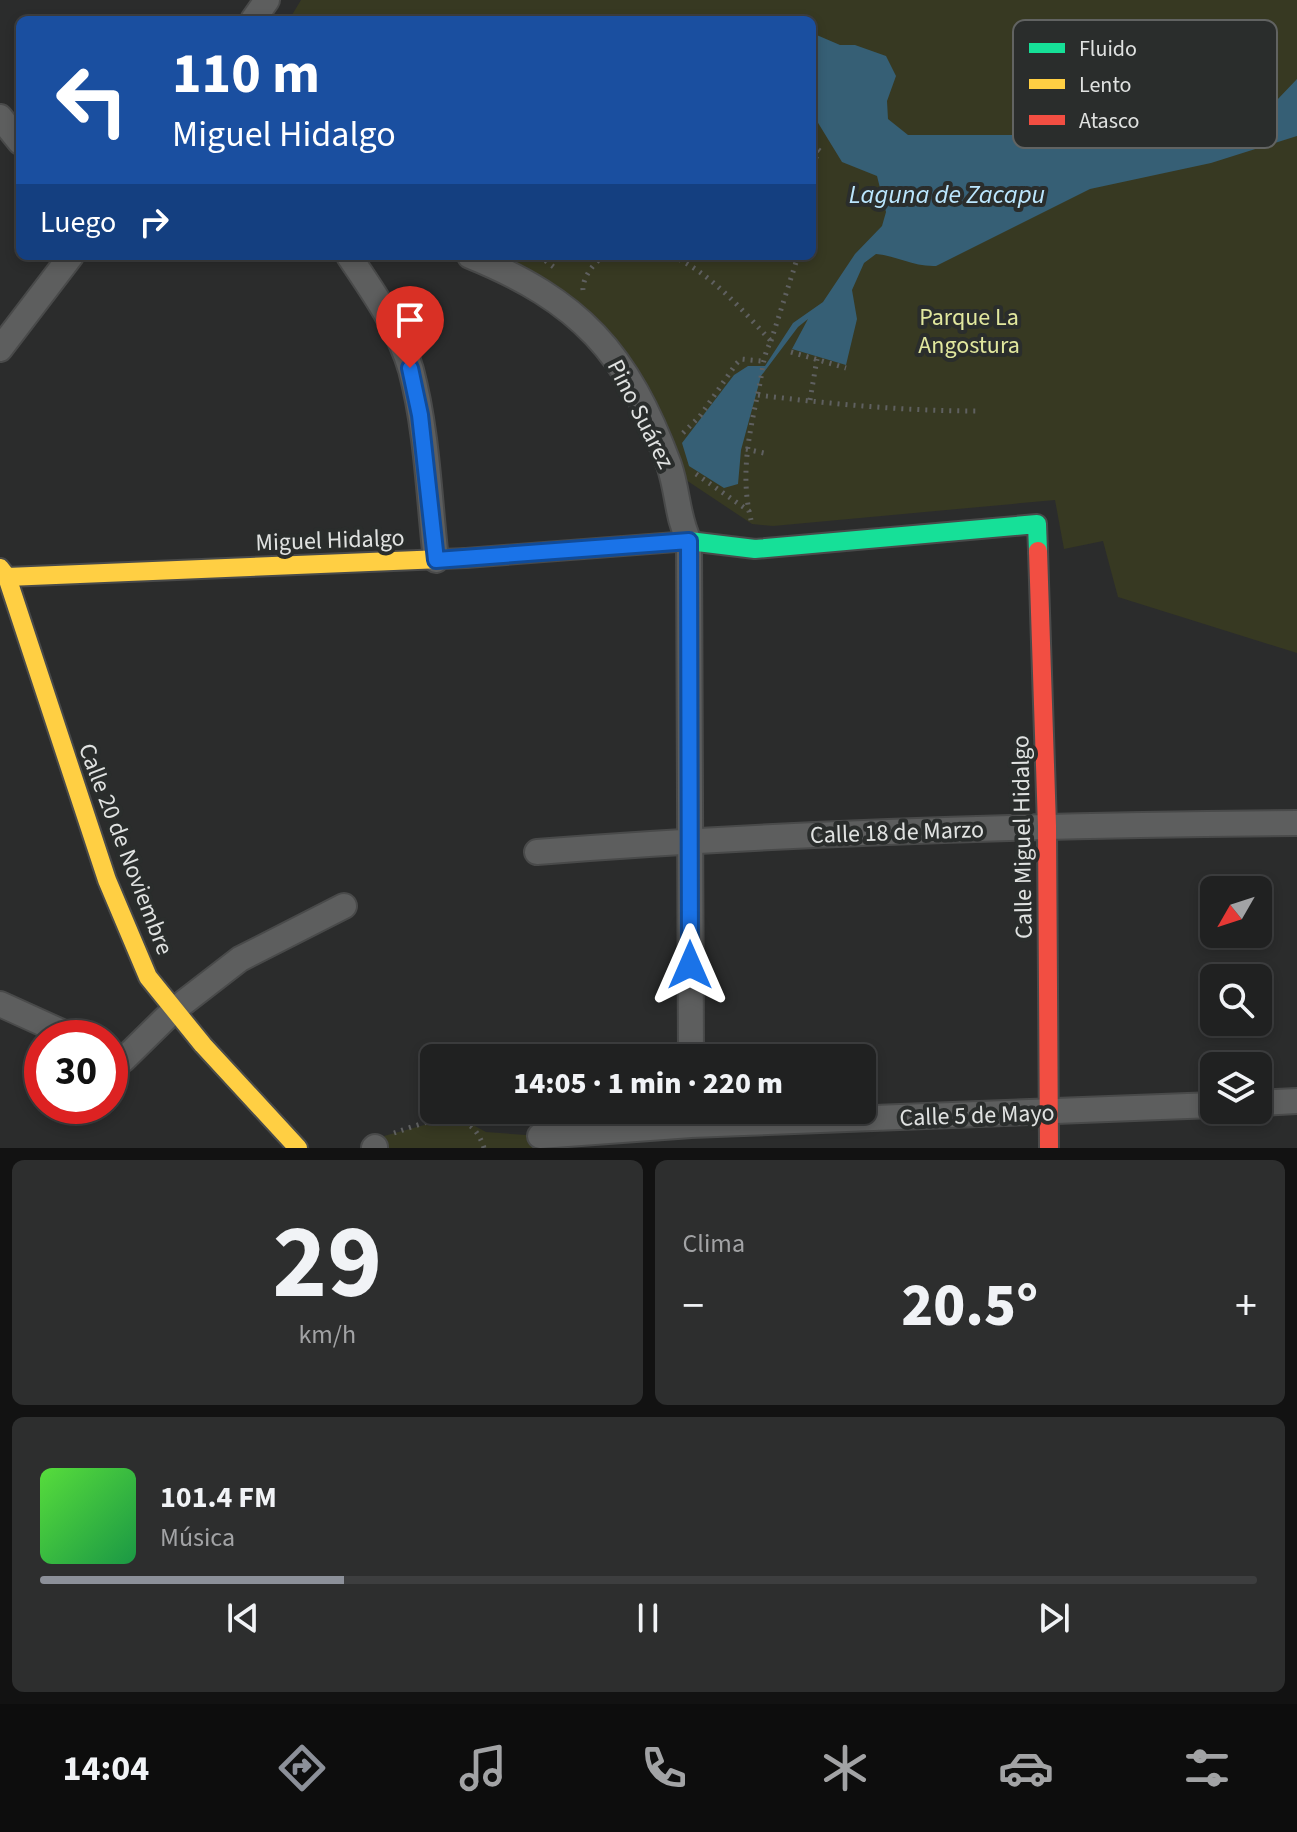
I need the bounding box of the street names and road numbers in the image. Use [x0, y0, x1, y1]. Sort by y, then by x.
street label: Pino Suárez [598, 353, 683, 475]
street label: Miguel Hidalgo [255, 520, 405, 561]
street label: Calle Miguel Hidalgo [1003, 735, 1042, 939]
street label: Calle 20 de Noviembre [69, 738, 182, 960]
street label: Calle 18 de Marzo [809, 812, 985, 853]
street label: Calle 5 de Mayo [899, 1095, 1055, 1136]

